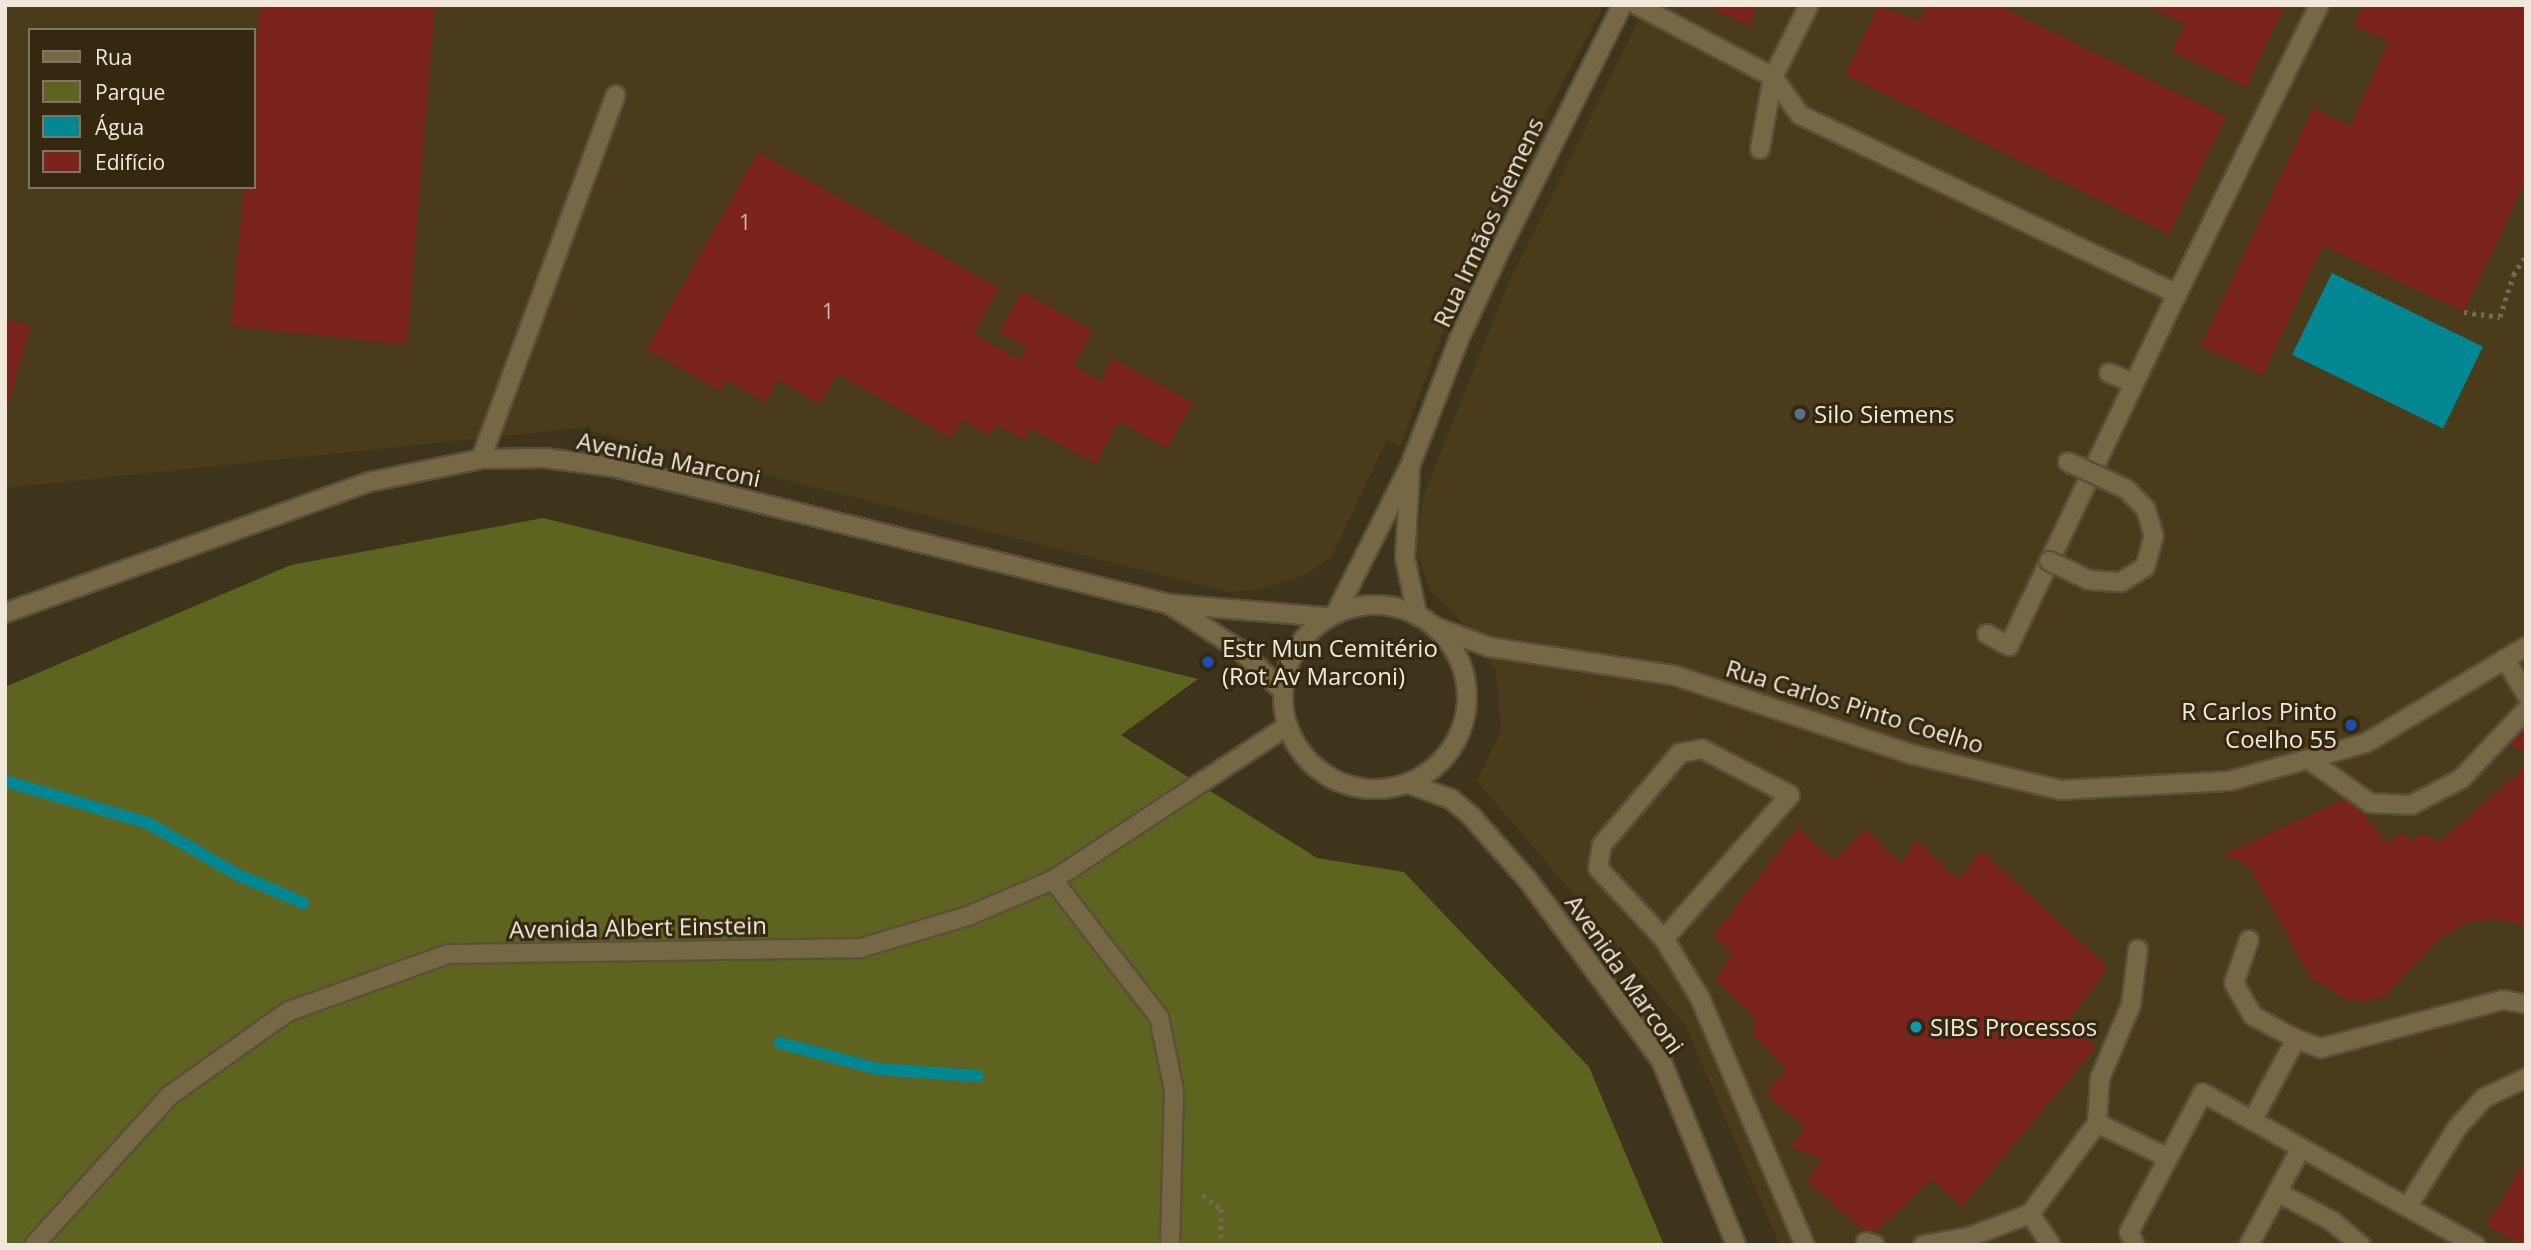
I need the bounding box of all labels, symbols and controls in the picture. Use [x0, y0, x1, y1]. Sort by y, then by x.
legend [28, 28, 256, 189]
text: Rua [95, 43, 133, 71]
text: Parque [95, 78, 165, 106]
text: Água [95, 113, 144, 141]
street label: Rua Irmãos Siemens [1427, 113, 1549, 331]
text: Edifício [95, 148, 165, 176]
house number: 1 [739, 209, 751, 235]
house number: 1 [822, 298, 834, 324]
place label: Silo Siemens [1814, 400, 1954, 428]
marker: Silo Siemens [1792, 406, 1808, 422]
street label: Avenida Marconi [574, 425, 764, 493]
place label: Estr Mun Cemitério (Rot Av Marconi) [1222, 634, 1438, 690]
street label: Rua Carlos Pinto Coelho [1723, 653, 1987, 759]
marker: Estr Mun Cemitério (Rot Av Marconi) [1200, 654, 1216, 670]
place label: R Carlos Pinto Coelho 55 [2181, 697, 2337, 753]
marker: R Carlos Pinto Coelho 55 [2343, 717, 2359, 733]
street label: Avenida Marconi [1560, 889, 1690, 1059]
street label: Avenida Albert Einstein [509, 910, 767, 944]
place label: SIBS Processos [1930, 1013, 2097, 1041]
marker: SIBS Processos [1908, 1019, 1924, 1035]

